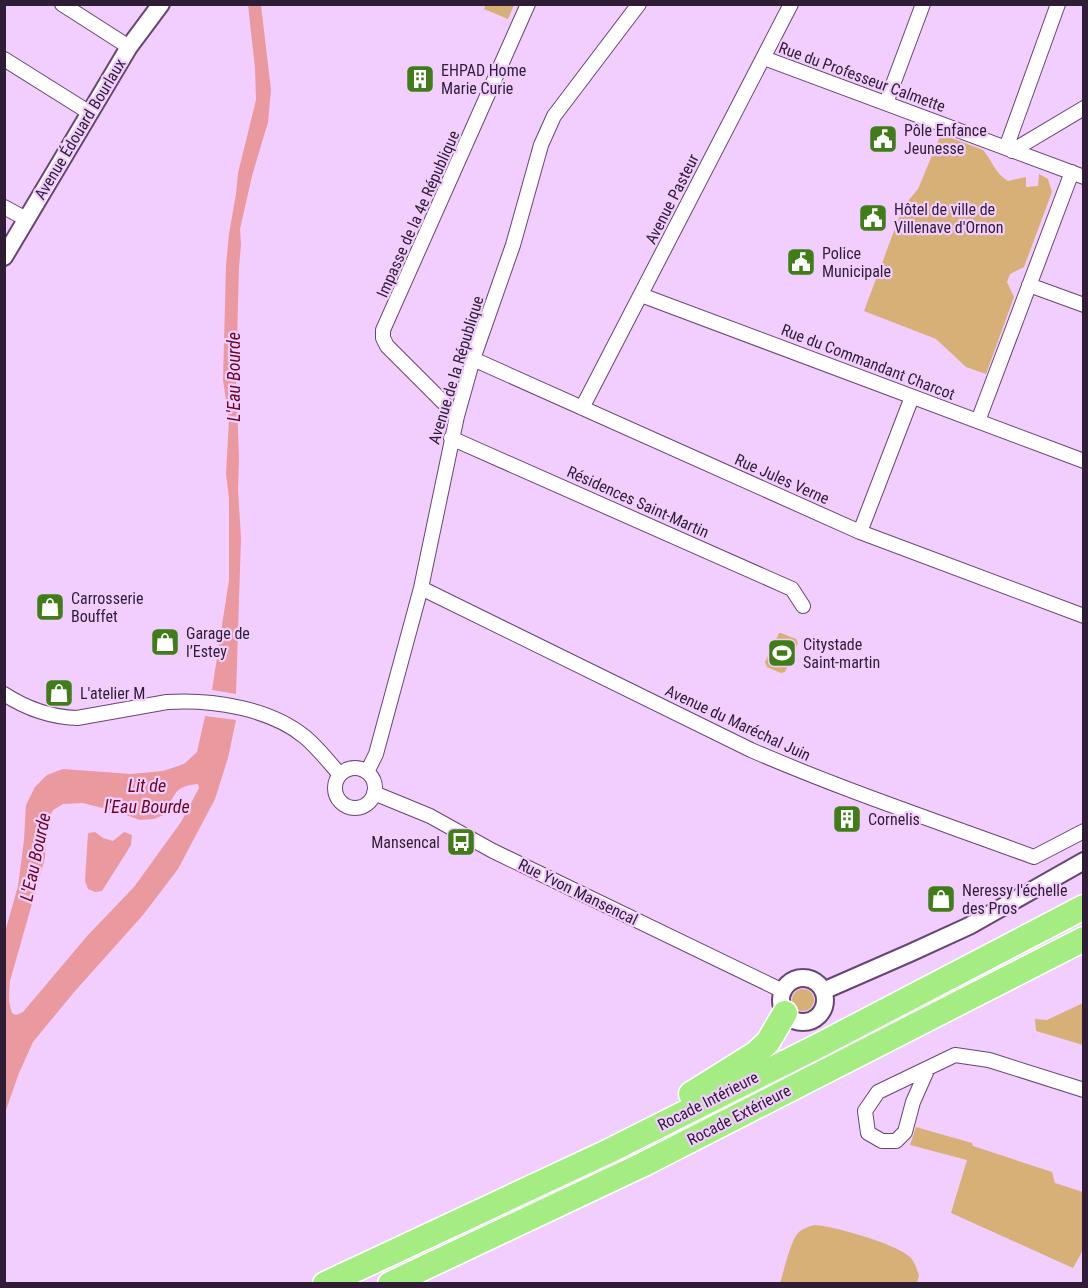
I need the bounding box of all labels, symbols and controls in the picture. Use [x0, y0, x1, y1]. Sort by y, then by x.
street label: Rue du Professeur Calmette [776, 38, 948, 116]
street label: Avenue Édouard Bourlaux [30, 55, 130, 203]
place label: EHPAD Home Marie Curie [441, 61, 526, 98]
building icon: EHPAD Home Marie Curie [404, 63, 436, 95]
place label: Pôle Enfance Jeunesse [904, 121, 987, 158]
public building icon: Pôle Enfance Jeunesse [867, 123, 899, 155]
street label: Impasse de la 4e République [373, 128, 463, 300]
street label: Avenue Pasteur [641, 151, 703, 247]
place label: Hôtel de ville de Villenave d'Ornon [894, 200, 1003, 237]
public building icon: Hôtel de ville de Villenave d'Ornon [857, 202, 889, 234]
place label: Police Municipale [822, 244, 891, 281]
public building icon: Police Municipale [785, 246, 817, 278]
street label: Avenue de la République [424, 294, 488, 446]
street label: Rue du Commandant Charcot [778, 320, 958, 404]
water label: L'Eau Bourde [223, 332, 244, 422]
street label: Rue Jules Verne [732, 450, 832, 508]
street label: Résidences Saint-Martin [564, 462, 712, 542]
place label: Carrosserie Bouffet [71, 589, 144, 626]
shop icon: Carrosserie Bouffet [34, 591, 66, 623]
place label: Garage de l’Estey [186, 624, 250, 661]
shop icon: Garage de l’Estey [149, 626, 181, 658]
place label: Citystade Saint-martin [803, 635, 880, 672]
sports icon: Citystade Saint-martin [766, 637, 798, 669]
shop icon: L'atelier M [43, 677, 75, 709]
street label: Avenue du Maréchal Juin [662, 681, 814, 765]
place label: L'atelier M [80, 684, 145, 703]
water label: Lit de l'Eau Bourde [104, 775, 190, 817]
building icon: Cornelis [831, 803, 863, 835]
place label: Cornelis [868, 810, 920, 829]
water label: L'Eau Bourde [15, 811, 55, 903]
bus stop icon: Mansencal [445, 826, 477, 858]
place label: Mansencal [371, 833, 440, 852]
street label: Rue Yvon Mansencal [515, 855, 641, 929]
place label: Neressy l'échelle des Pros [962, 881, 1068, 918]
shop icon: Neressy l'échelle des Pros [925, 883, 957, 915]
street label: Rocade Intérieure [654, 1067, 762, 1135]
street label: Rocade Extérieure [684, 1081, 794, 1149]

